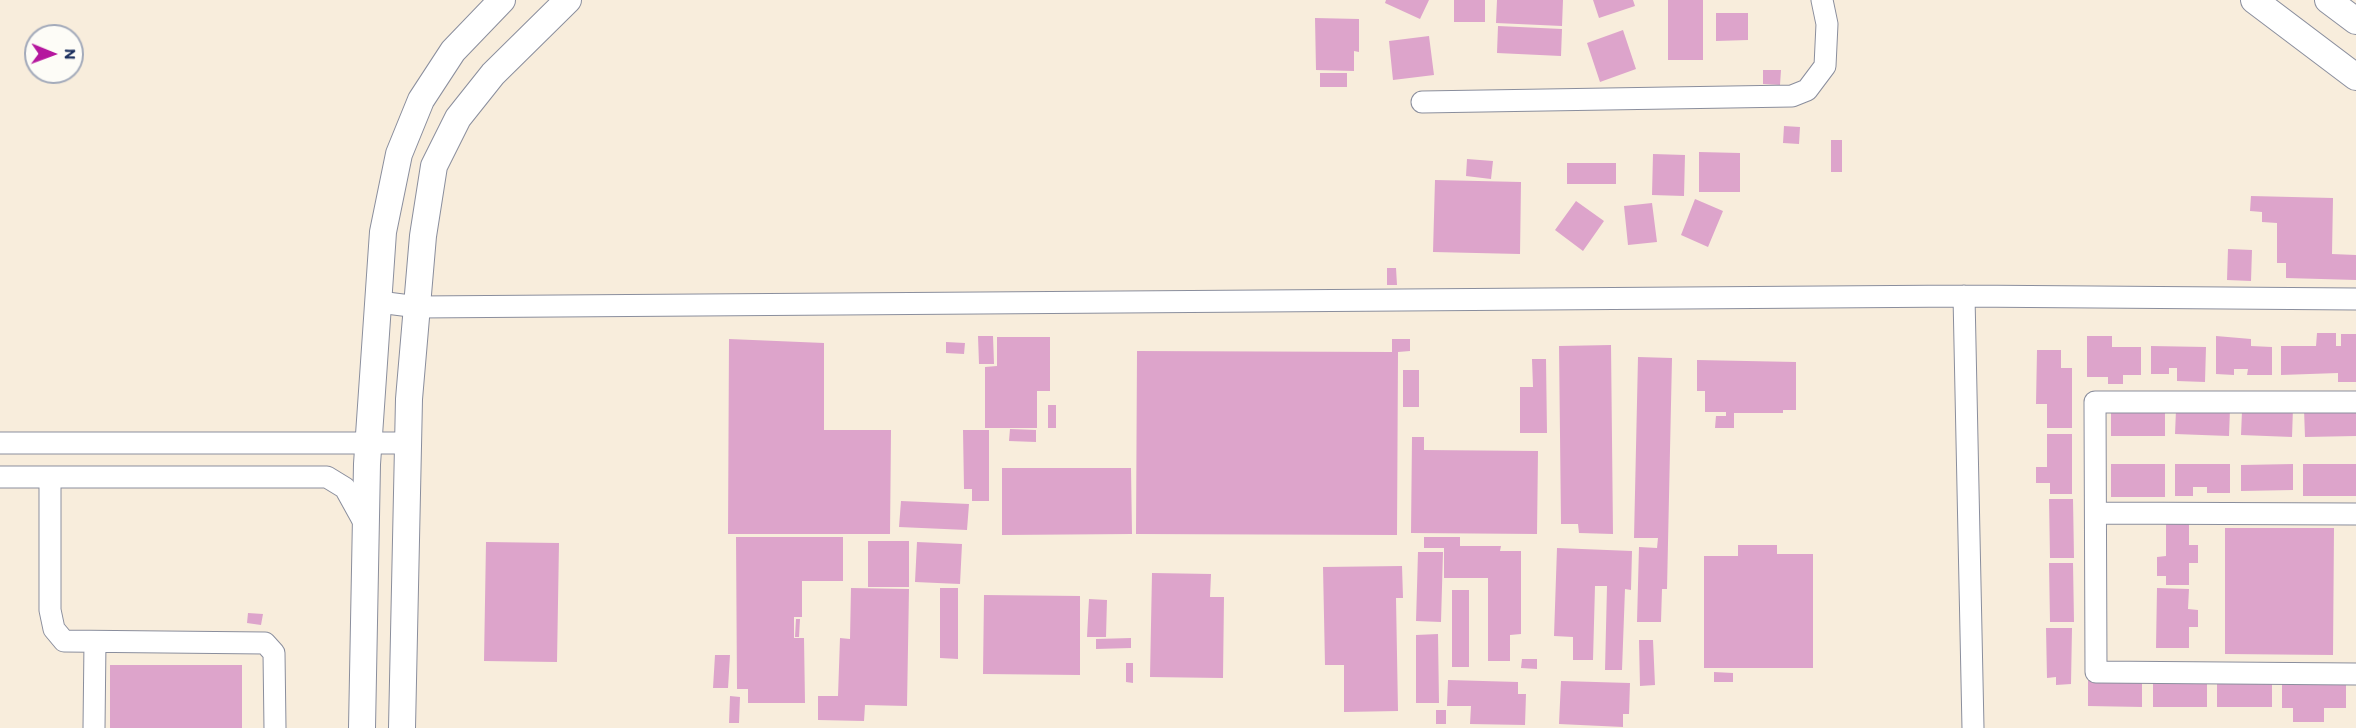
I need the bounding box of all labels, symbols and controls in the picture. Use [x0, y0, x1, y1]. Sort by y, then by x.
north arrow [24, 24, 84, 84]
text: N [61, 49, 80, 60]

